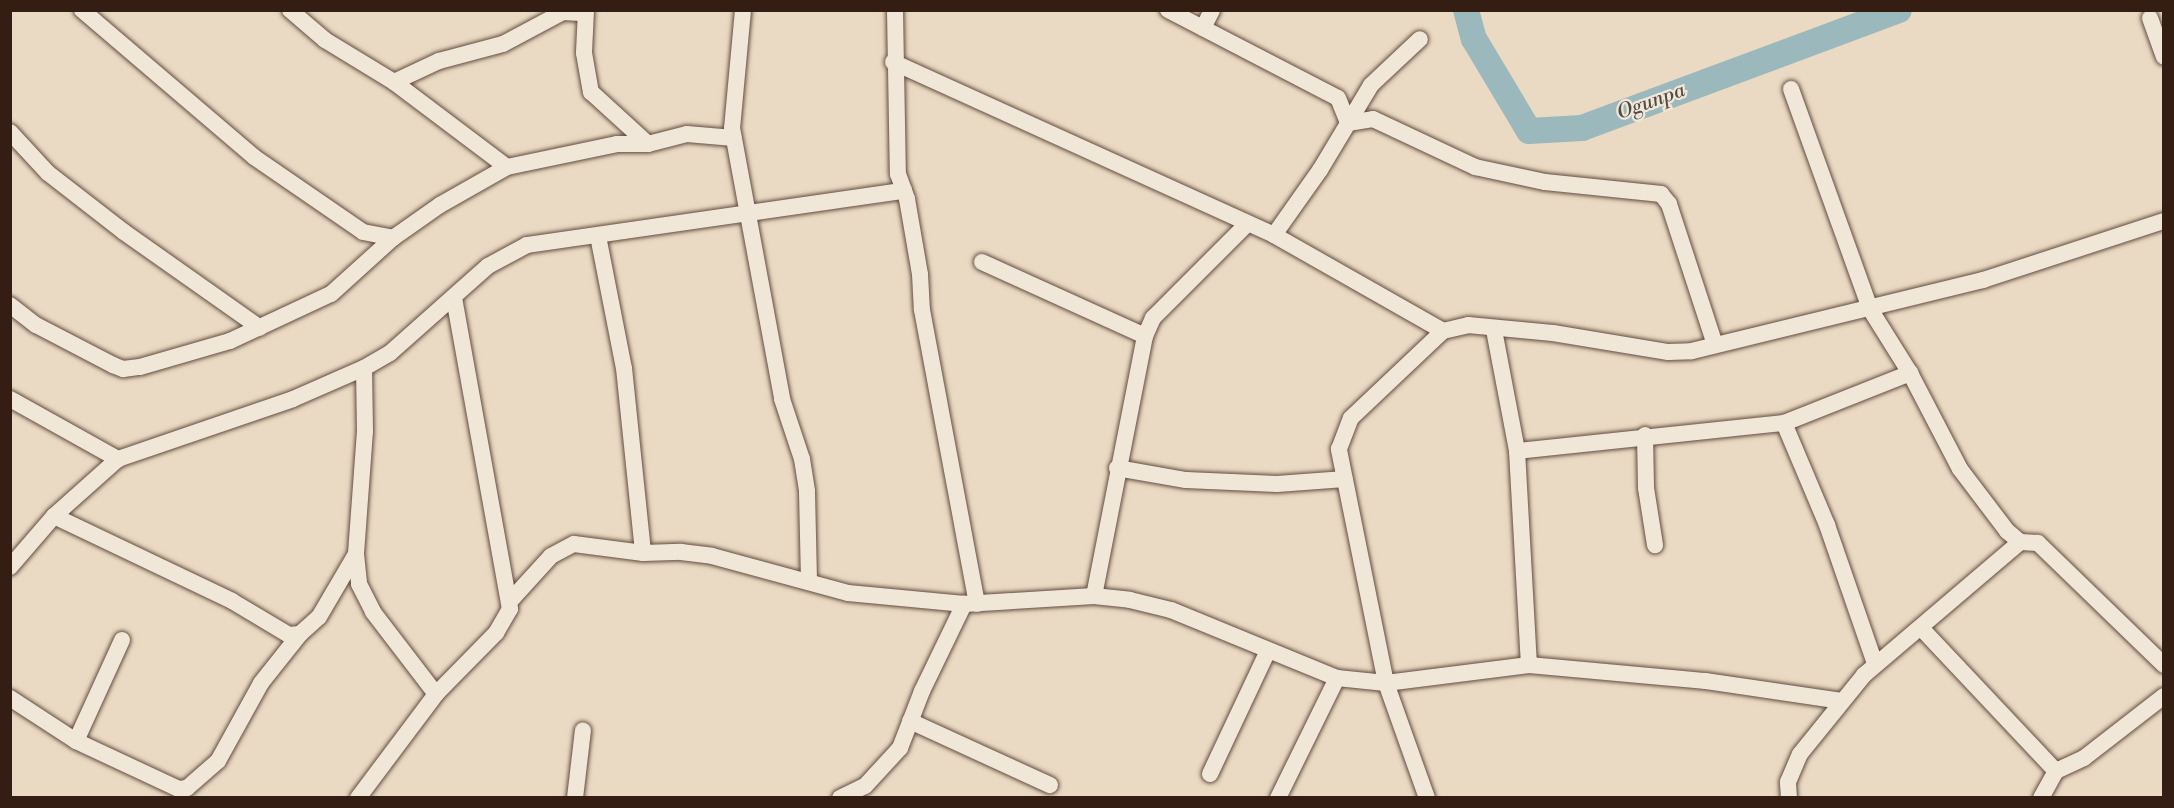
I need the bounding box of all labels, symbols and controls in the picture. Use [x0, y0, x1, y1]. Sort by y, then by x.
water label: Ogunpa [1614, 79, 1688, 125]

